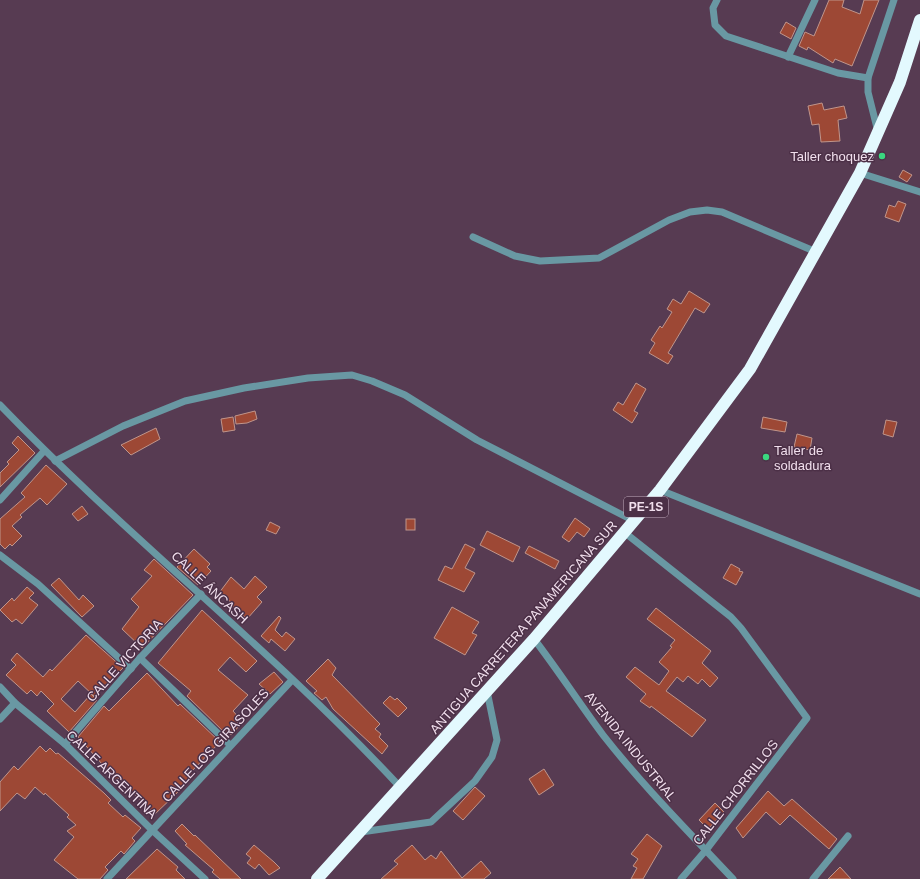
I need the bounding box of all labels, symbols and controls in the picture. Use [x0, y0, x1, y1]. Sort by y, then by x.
place label: Taller choquez [790, 149, 874, 164]
marker: Taller choquez [877, 151, 887, 161]
place label: Taller de soldadura [774, 443, 832, 473]
marker: Taller de soldadura [761, 452, 771, 462]
road number: PE-1S [624, 497, 668, 517]
street label: ANTIGUA CARRETERA PANAMERICANA SUR [427, 518, 620, 737]
street label: CALLE ÁNCASH [168, 548, 251, 627]
street label: CALLE VICTORIA [83, 616, 166, 705]
street label: CALLE LOS GIRASOLES [159, 685, 272, 805]
street label: AVENIDA INDUSTRIAL [582, 689, 679, 804]
street label: CALLE ARGENTINA [63, 727, 160, 822]
street label: CALLE CHORRILLOS [690, 736, 781, 848]

